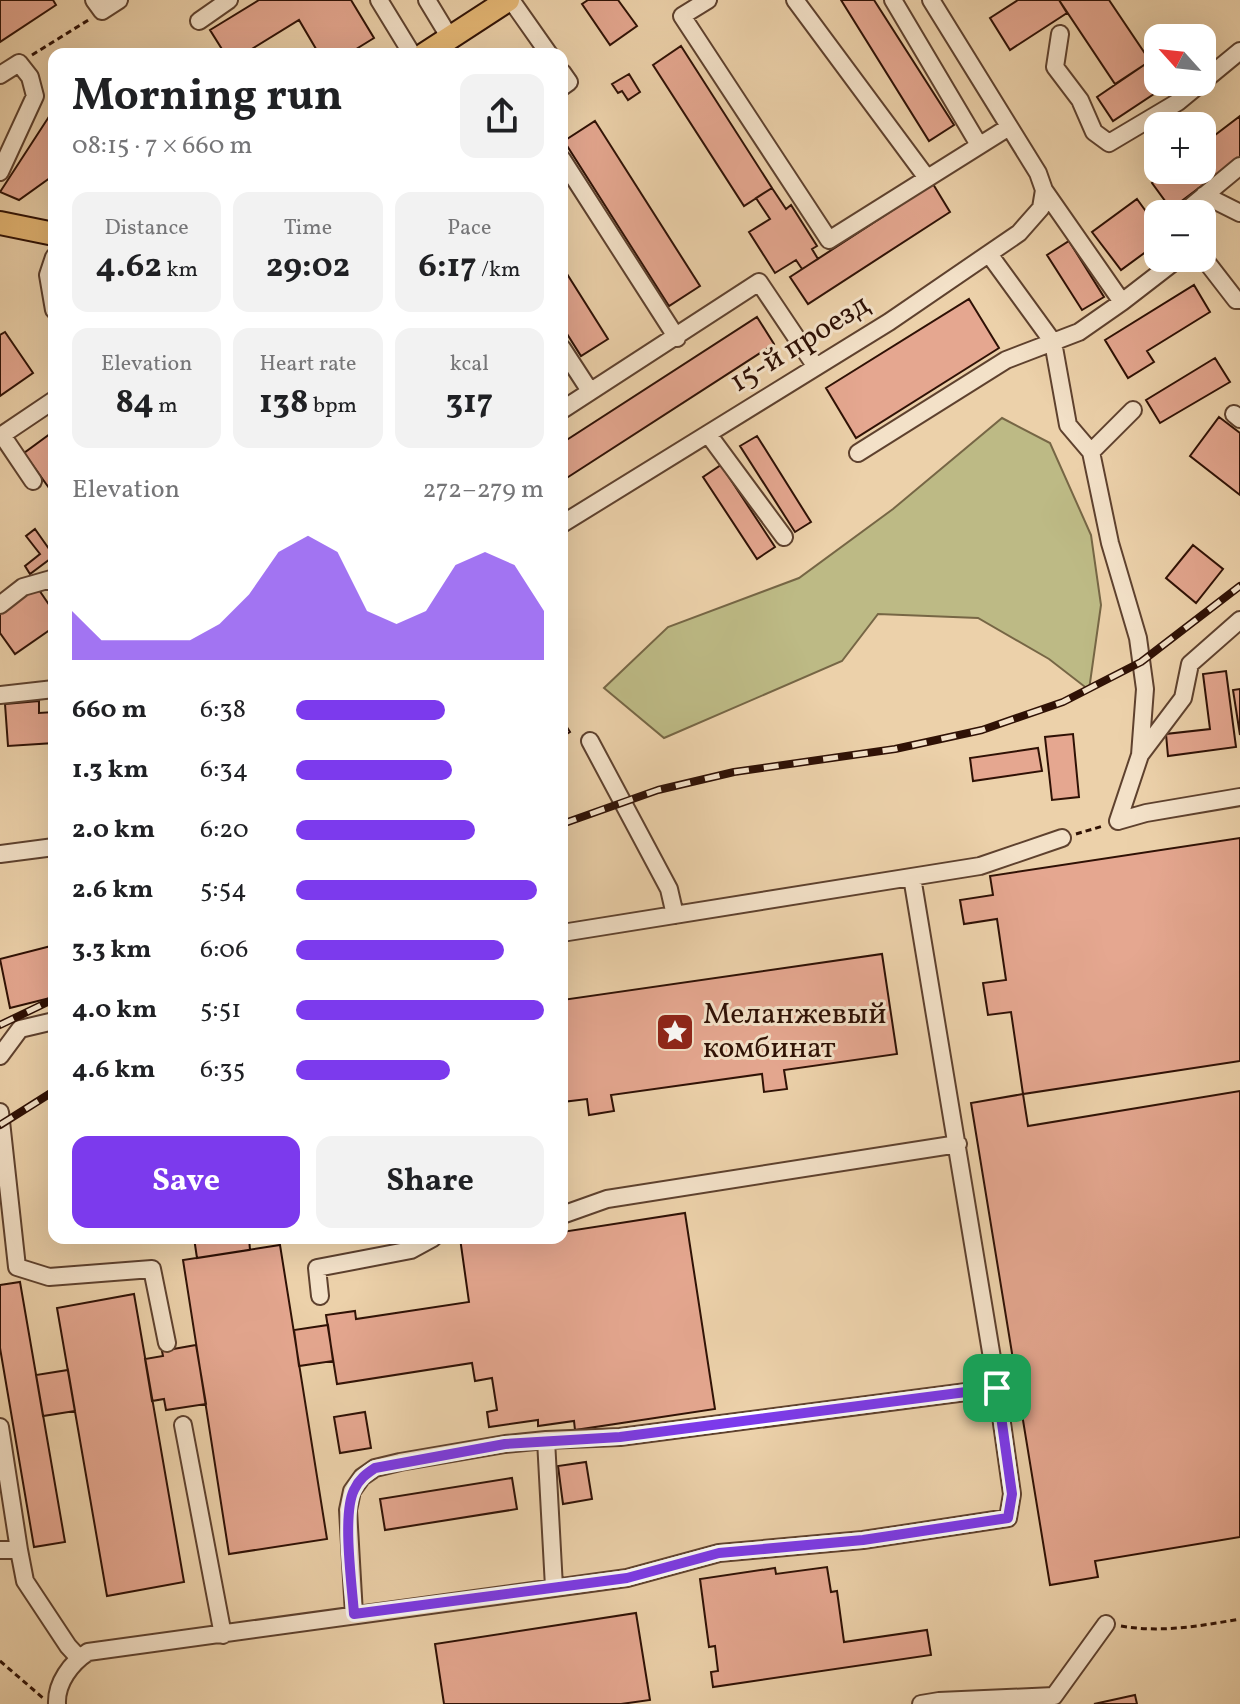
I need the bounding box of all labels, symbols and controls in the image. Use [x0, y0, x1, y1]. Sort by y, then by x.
north arrow [1144, 24, 1216, 96]
map controls [1144, 24, 1216, 272]
text: Morning run [72, 67, 343, 128]
button: share [460, 74, 544, 158]
button: + [1144, 112, 1216, 184]
text: 08:15 · 7 × 660 m [72, 128, 253, 164]
button: − [1144, 200, 1216, 272]
text: Distance [105, 213, 189, 244]
text: Time [284, 213, 332, 244]
text: Pace [447, 213, 491, 244]
text: 4.62 [95, 244, 162, 291]
text: 29:02 [266, 244, 350, 291]
text: 6:17 [418, 244, 477, 291]
text: km [162, 255, 198, 286]
text: /km [477, 255, 520, 286]
street label: 15-й проезд [722, 284, 878, 404]
text: Elevation [101, 349, 192, 380]
text: Heart rate [259, 349, 357, 380]
text: kcal [450, 349, 489, 380]
text: 84 [116, 380, 154, 427]
text: 138 [259, 380, 309, 427]
text: 317 [446, 380, 493, 427]
text: m [154, 391, 178, 422]
text: bpm [309, 391, 357, 422]
text: Elevation [72, 472, 180, 508]
text: 272–279 m [423, 472, 544, 508]
text: 660 m [72, 692, 147, 728]
text: 6:38 [200, 692, 246, 728]
text: 1.3 km [72, 752, 149, 788]
text: 6:34 [200, 752, 248, 788]
text: 2.0 km [72, 812, 155, 848]
text: 6:20 [200, 812, 249, 848]
text: 2.6 km [72, 872, 153, 908]
text: 5:54 [200, 872, 247, 908]
text: 3.3 km [72, 932, 152, 968]
text: 6:06 [200, 932, 248, 968]
text: 4.0 km [72, 992, 157, 1028]
text: 5:51 [200, 992, 241, 1028]
place label: Меланжевый комбинат [703, 994, 886, 1070]
place icon: Меланжевый комбинат [654, 1011, 696, 1053]
text: 4.6 km [72, 1052, 156, 1088]
text: 6:35 [200, 1052, 245, 1088]
button: Save [72, 1136, 300, 1228]
button: Share [316, 1136, 544, 1228]
pin [963, 1354, 1031, 1422]
icon: arrive [975, 1366, 1019, 1410]

